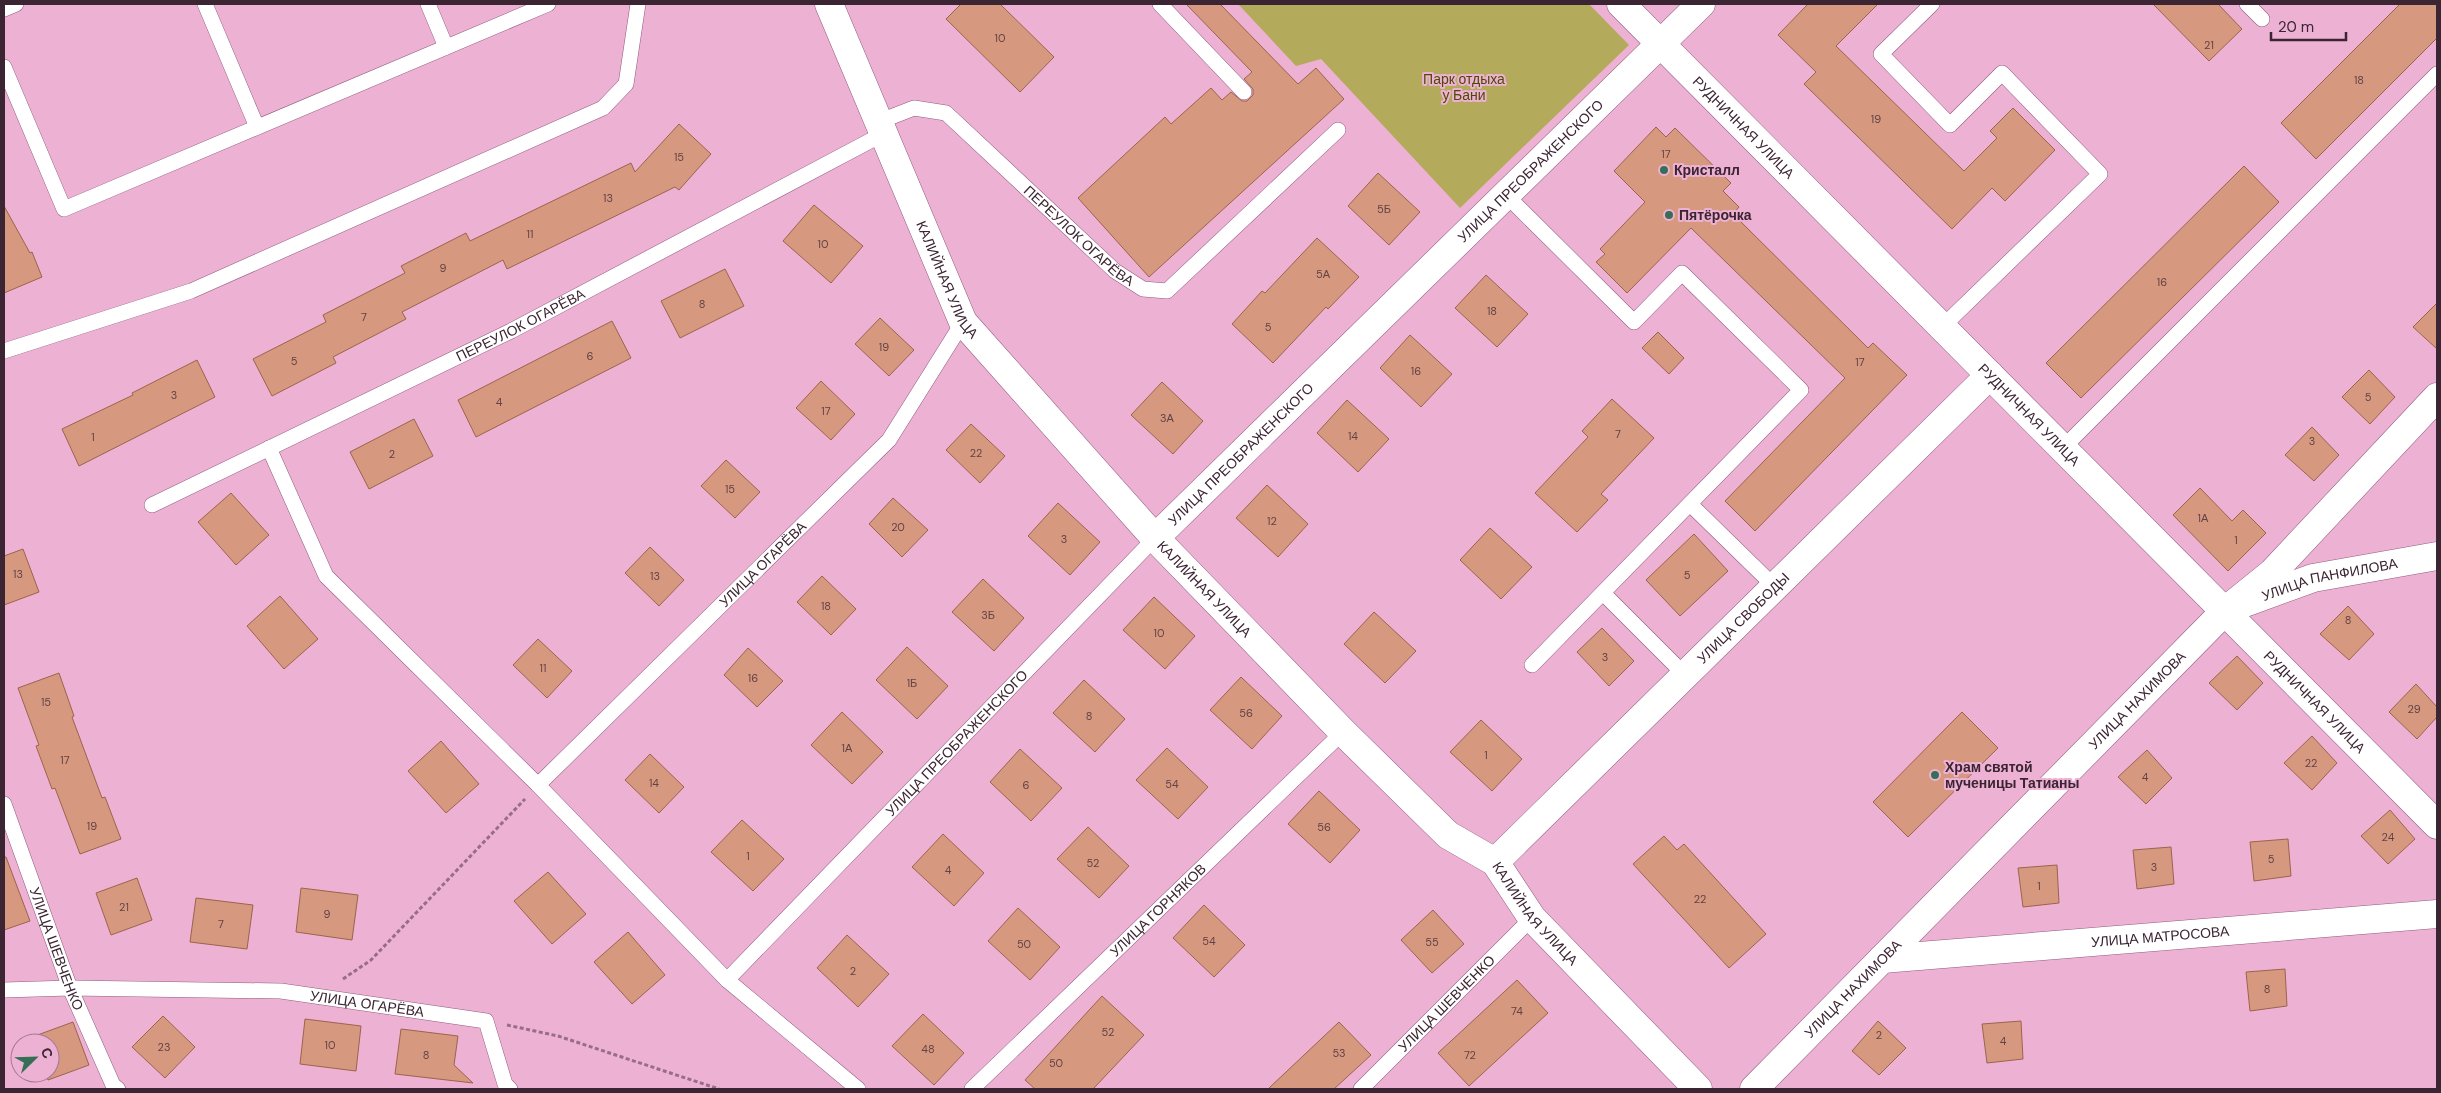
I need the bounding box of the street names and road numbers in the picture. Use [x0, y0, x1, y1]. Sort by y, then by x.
street label: РУДНИЧНАЯ УЛИЦА [1689, 72, 1799, 183]
street label: УЛИЦА ПРЕОБРАЖЕНСКОГО [1454, 96, 1607, 246]
street label: ПЕРЕУЛОК ОГАРЁВА [1020, 181, 1138, 290]
street label: КАЛИЙНАЯ УЛИЦА [912, 218, 983, 343]
street label: ПЕРЕУЛОК ОГАРЁВА [453, 284, 588, 365]
street label: РУДНИЧНАЯ УЛИЦА [1974, 360, 2084, 470]
street label: УЛИЦА ПРЕОБРАЖЕНСКОГО [1164, 379, 1318, 529]
street label: УЛИЦА ОГАРЁВА [715, 517, 810, 611]
street label: КАЛИЙНАЯ УЛИЦА [1153, 537, 1256, 642]
street label: УЛИЦА ПАНФИЛОВА [2259, 554, 2400, 605]
street label: УЛИЦА СВОБОДЫ [1693, 569, 1793, 667]
street label: УЛИЦА НАХИМОВА [2085, 647, 2190, 753]
street label: РУДНИЧНАЯ УЛИЦА [2260, 647, 2370, 757]
street label: УЛИЦА ПРЕОБРАЖЕНСКОГО [882, 666, 1032, 820]
street label: КАЛИЙНАЯ УЛИЦА [1488, 858, 1582, 969]
street label: УЛИЦА ГОРНЯКОВ [1106, 860, 1210, 960]
street label: УЛИЦА ШЕВЧЕНКО [26, 885, 88, 1013]
street label: УЛИЦА МАТРОСОВА [2090, 922, 2230, 951]
street label: УЛИЦА НАХИМОВА [1801, 935, 1906, 1041]
street label: УЛИЦА ШЕВЧЕНКО [1394, 951, 1499, 1056]
street label: УЛИЦА ОГАРЁВА [309, 986, 426, 1021]

